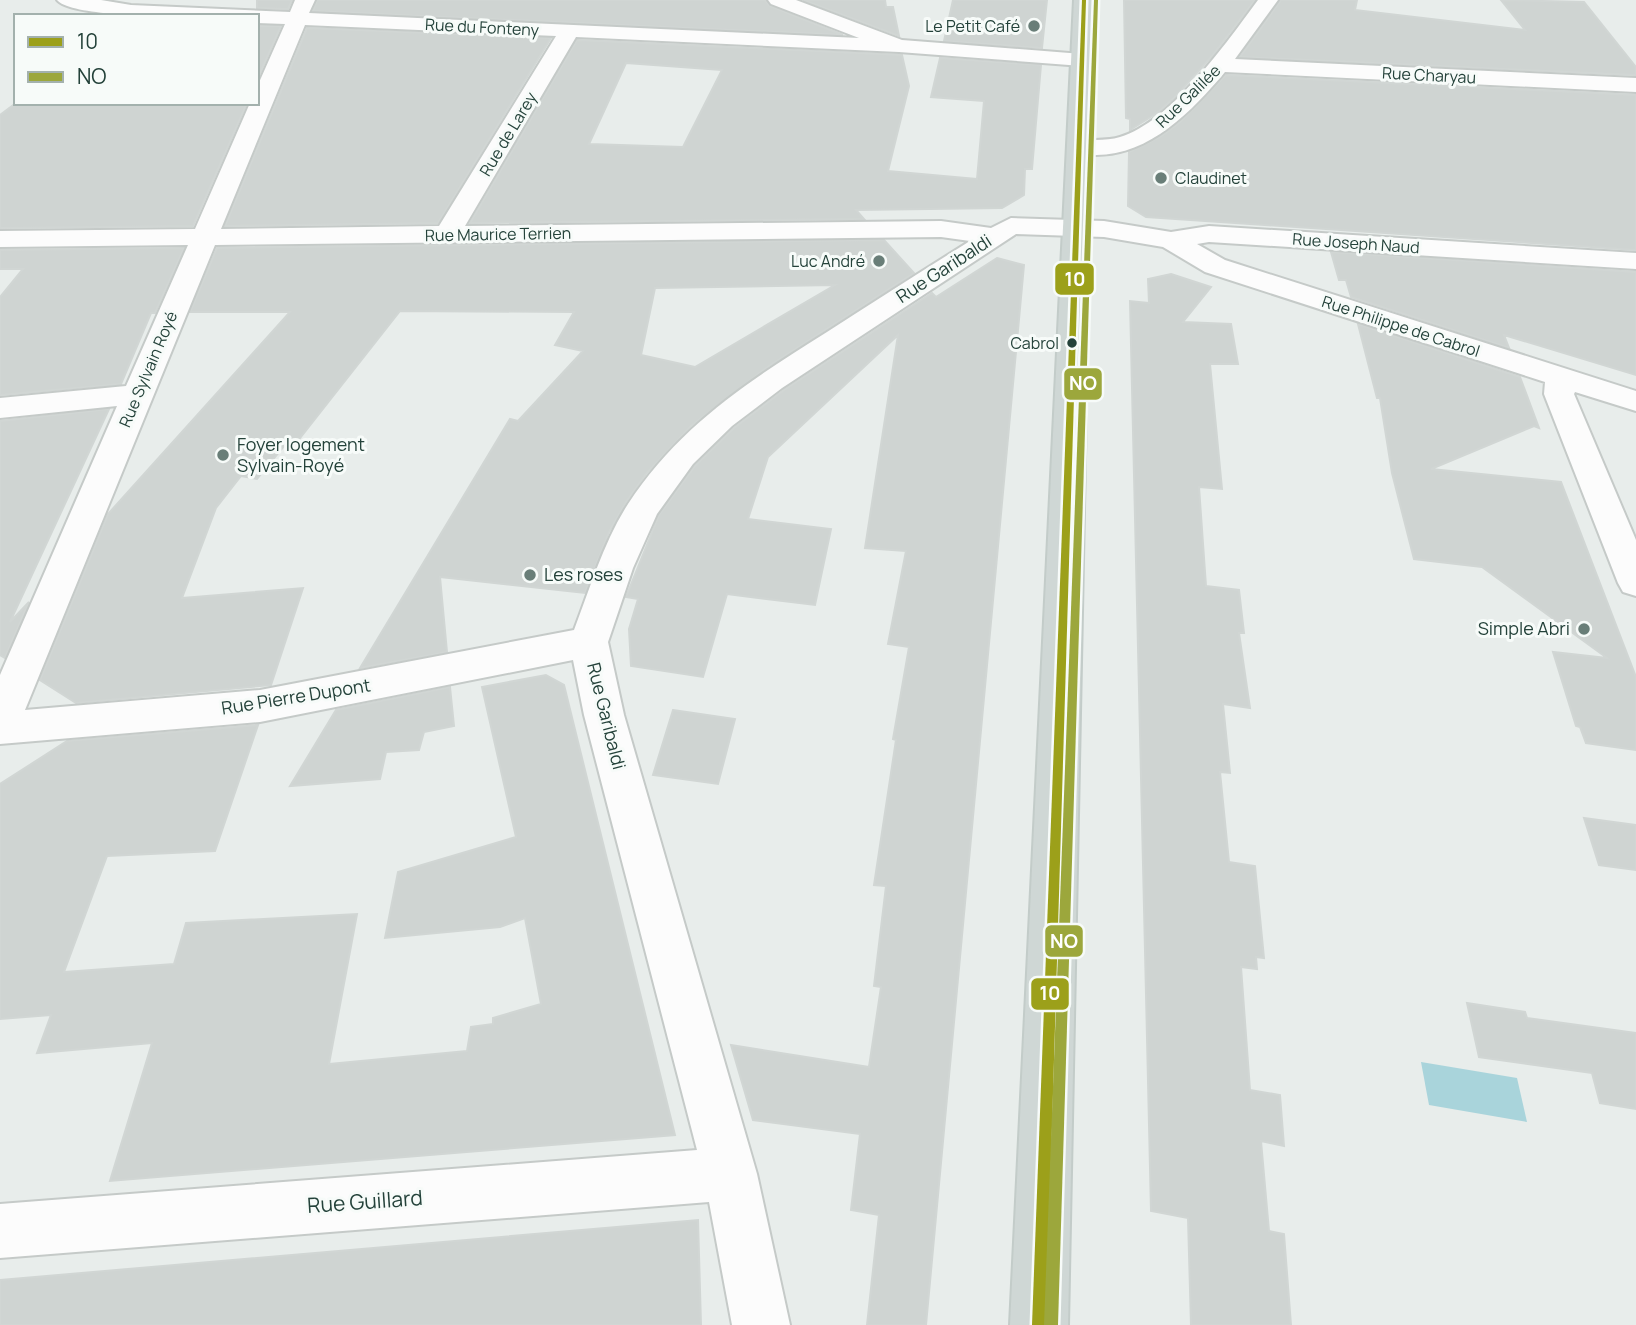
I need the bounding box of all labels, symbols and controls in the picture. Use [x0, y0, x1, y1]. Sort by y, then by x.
street label: Rue du Fonteny [425, 13, 540, 41]
legend [14, 14, 259, 105]
place label: Le Petit Café [925, 15, 1020, 37]
marker: Le Petit Café [1026, 18, 1042, 34]
text: 10 [77, 27, 98, 55]
street label: Rue Galilée [1151, 60, 1225, 132]
text: NO [77, 62, 107, 90]
street label: Rue Charyau [1381, 62, 1477, 88]
street label: Rue de Larey [474, 87, 542, 180]
place label: Claudinet [1175, 167, 1247, 189]
marker: Claudinet [1153, 170, 1169, 186]
street label: Rue Maurice Terrien [425, 222, 571, 246]
street label: Rue Garibaldi [891, 228, 996, 308]
street label: Rue Joseph Naud [1292, 228, 1420, 258]
place label: Luc André [791, 250, 865, 272]
marker: Luc André [871, 253, 887, 269]
line badge: 10 [1054, 262, 1095, 296]
text: 10 [1065, 266, 1085, 292]
street label: Rue Philippe de Cabrol [1319, 290, 1483, 362]
street label: Rue Sylvain Royé [114, 308, 182, 430]
place label: Cabrol [1010, 332, 1059, 354]
marker: Cabrol [1065, 336, 1079, 350]
line badge: NO [1063, 367, 1103, 401]
text: NO [1069, 370, 1097, 396]
place label: Foyer logement Sylvain-Royé [237, 432, 365, 477]
marker: Foyer logement Sylvain-Royé [215, 447, 231, 463]
place label: Les roses [544, 562, 623, 586]
marker: Les roses [522, 567, 538, 583]
place label: Simple Abri [1478, 616, 1570, 640]
marker: Simple Abri [1576, 621, 1592, 637]
street label: Rue Garibaldi [582, 660, 632, 772]
street label: Rue Pierre Dupont [220, 672, 372, 720]
line badge: NO [1044, 924, 1084, 958]
text: NO [1050, 928, 1078, 954]
line badge: 10 [1030, 977, 1070, 1011]
text: 10 [1040, 980, 1060, 1006]
street label: Rue Guillard [306, 1183, 424, 1219]

